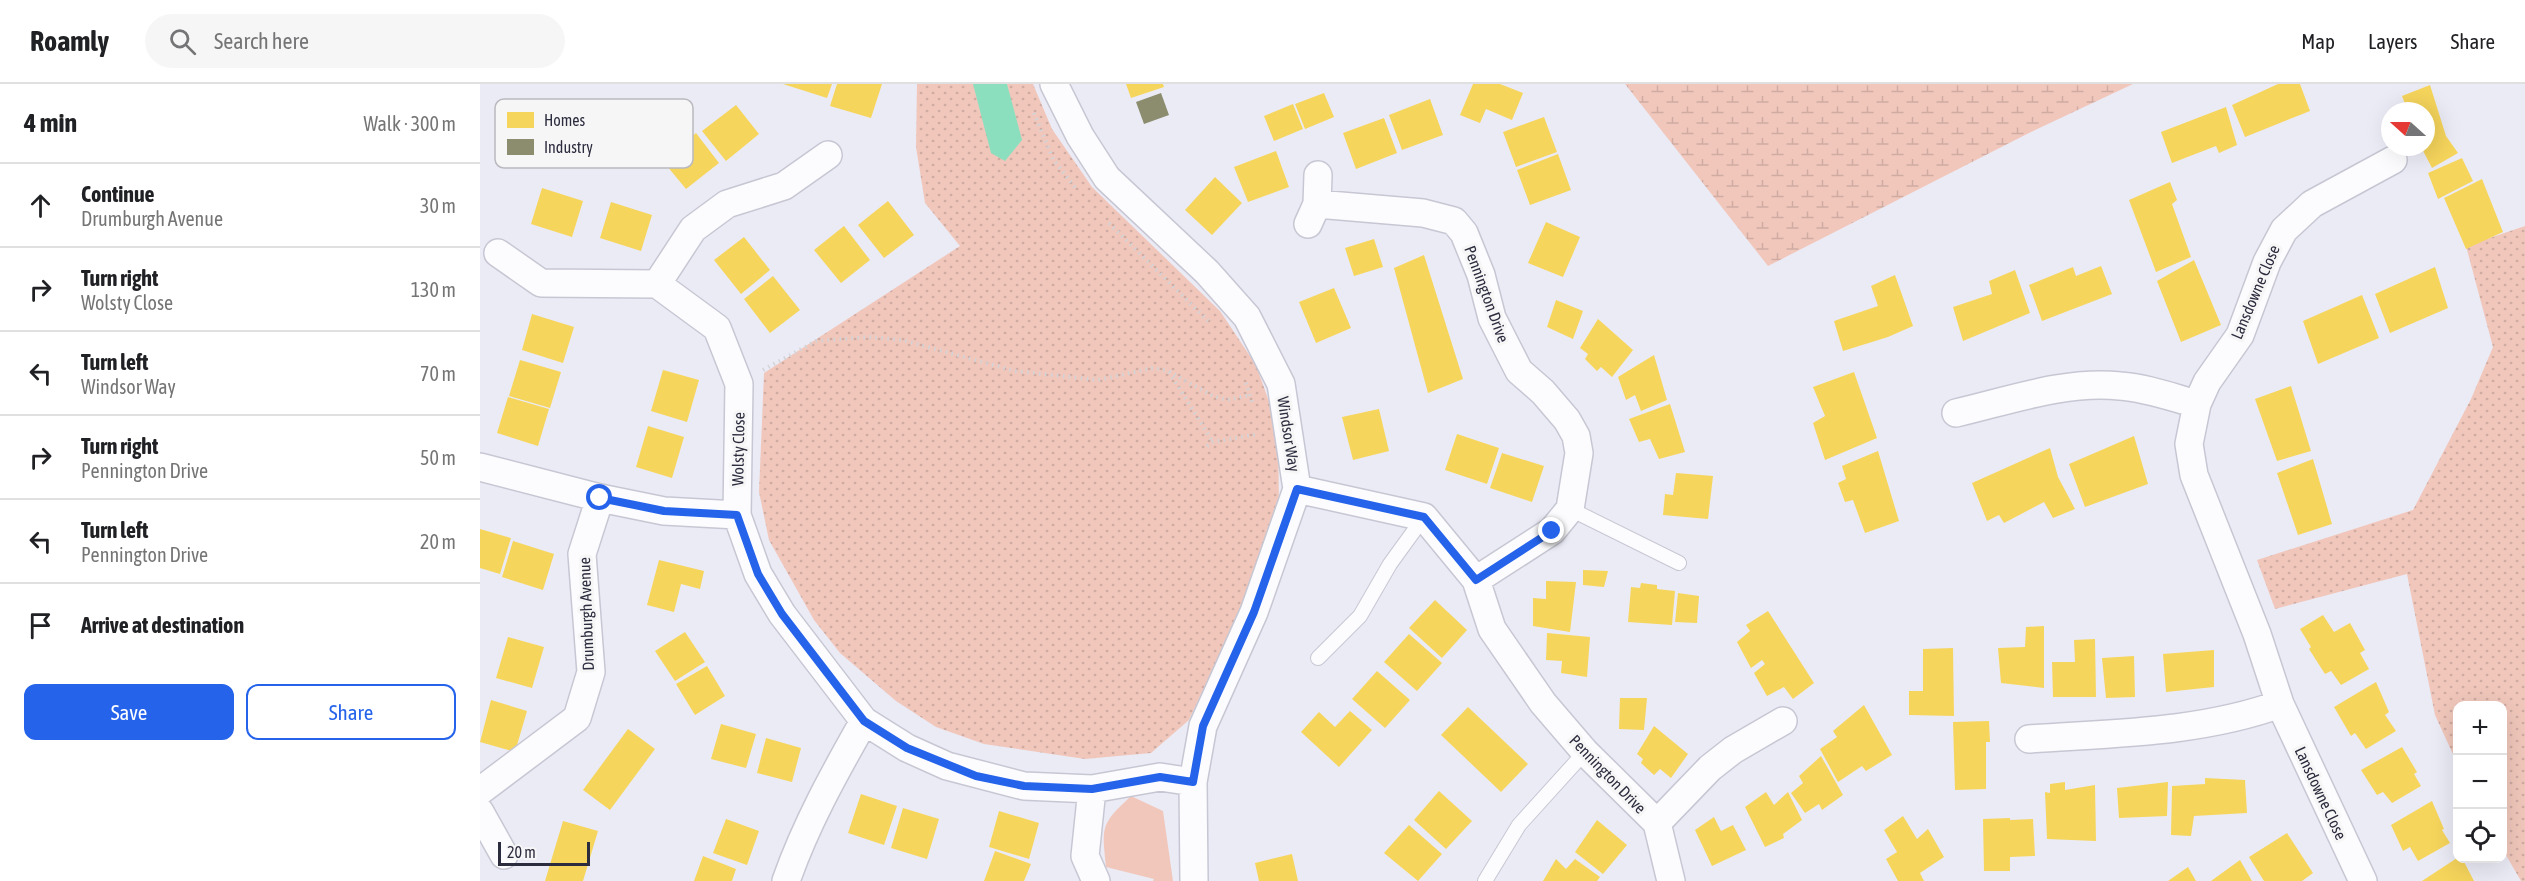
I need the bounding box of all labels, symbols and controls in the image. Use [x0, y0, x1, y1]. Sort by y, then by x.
search box [145, 14, 565, 68]
text: Roamly [30, 25, 109, 57]
icon: search [166, 25, 199, 58]
text: Search here [214, 28, 309, 54]
text: Map [2301, 29, 2335, 53]
text: Layers [2368, 29, 2418, 53]
text: Share [2451, 29, 2495, 53]
legend [495, 99, 693, 168]
north arrow [2381, 102, 2435, 156]
text: 4 min [24, 108, 77, 138]
text: Homes [544, 111, 586, 129]
text: Walk · 300 m [364, 112, 456, 135]
text: Industry [544, 138, 593, 157]
text: Continue [81, 181, 155, 207]
icon: ahead [24, 189, 57, 222]
text: 30 m [420, 194, 456, 217]
text: Drumburgh Avenue [81, 207, 223, 230]
street label: Lansdowne Close [2227, 242, 2283, 342]
street label: Pennington Drive [1460, 243, 1513, 345]
text: Turn right [81, 265, 158, 291]
icon: right [24, 273, 57, 306]
text: 130 m [411, 278, 456, 301]
text: Wolsty Close [81, 291, 173, 314]
text: Turn left [81, 349, 148, 375]
icon: left [24, 357, 57, 390]
text: 70 m [420, 362, 456, 385]
text: Windsor Way [81, 375, 176, 398]
street label: Windsor Way [1273, 395, 1304, 473]
street label: Wolsty Close [728, 412, 749, 486]
text: Turn right [81, 433, 158, 459]
icon: right [24, 441, 57, 474]
text: 50 m [420, 446, 456, 469]
text: Pennington Drive [81, 459, 208, 482]
route start [586, 484, 612, 510]
text: Turn left [81, 517, 148, 543]
route end [1538, 517, 1564, 543]
icon: left [24, 525, 57, 558]
text: 20 m [420, 530, 456, 553]
text: Pennington Drive [81, 543, 208, 566]
street label: Drumburgh Avenue [575, 557, 598, 671]
icon: arrive [24, 609, 57, 642]
text: Arrive at destination [81, 612, 244, 638]
button: Save [24, 684, 234, 740]
button: Share [246, 684, 456, 740]
map controls [2453, 701, 2507, 863]
button: + [2453, 701, 2507, 755]
street label: Pennington Drive [1565, 731, 1650, 818]
street label: Lansdowne Close [2292, 744, 2350, 842]
button: − [2453, 755, 2507, 809]
button: locate [2453, 809, 2507, 863]
scale bar [498, 839, 590, 866]
text: 20 m [507, 843, 536, 861]

